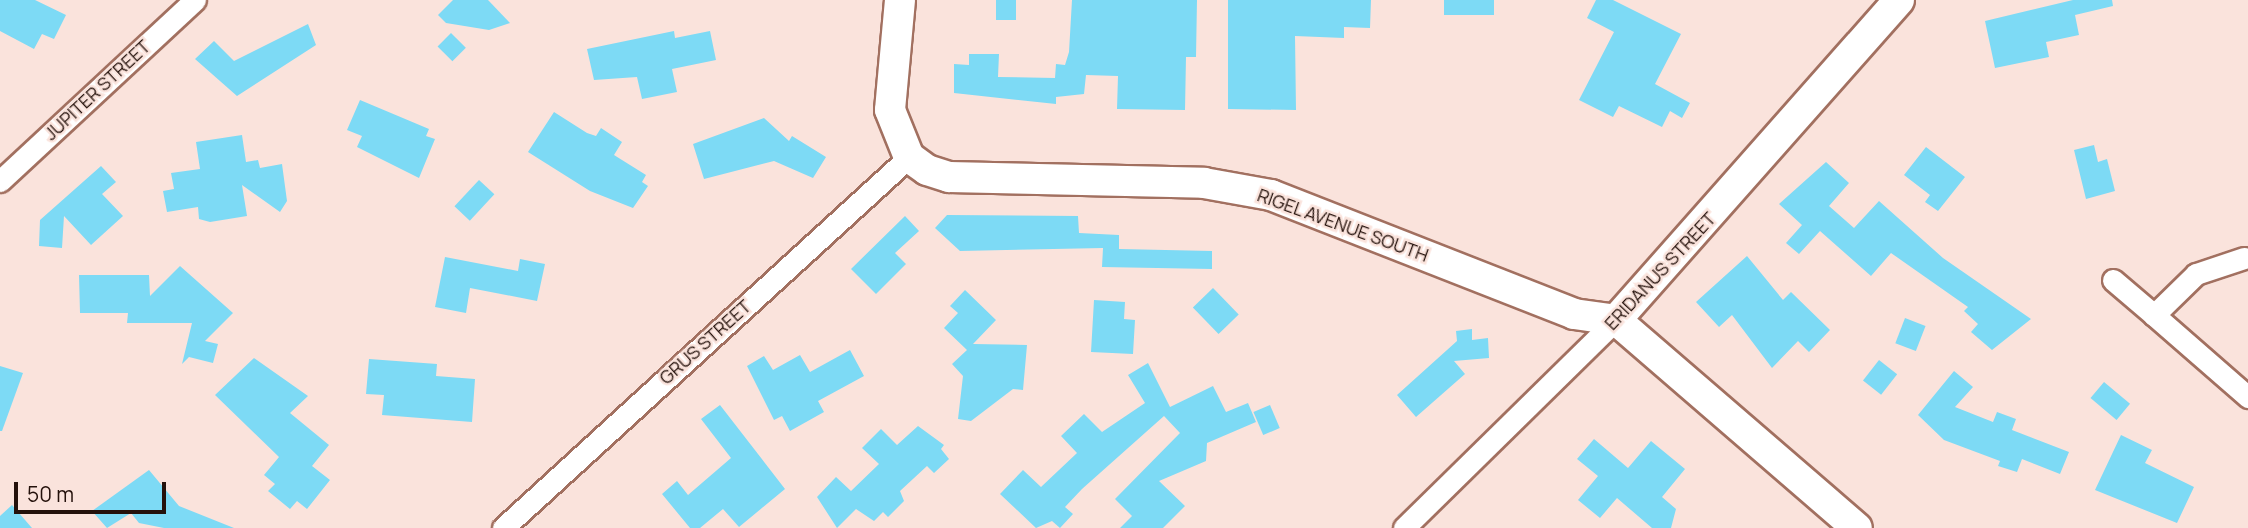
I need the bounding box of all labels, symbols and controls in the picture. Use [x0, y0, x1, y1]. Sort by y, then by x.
street label: JUPITER STREET [40, 36, 154, 144]
street label: RIGEL AVENUE SOUTH [1254, 184, 1432, 266]
street label: ERIDANUS STREET [1600, 208, 1720, 334]
street label: GRUS STREET [655, 295, 755, 389]
scale bar [18, 468, 170, 512]
text: 50 m [27, 480, 74, 508]

